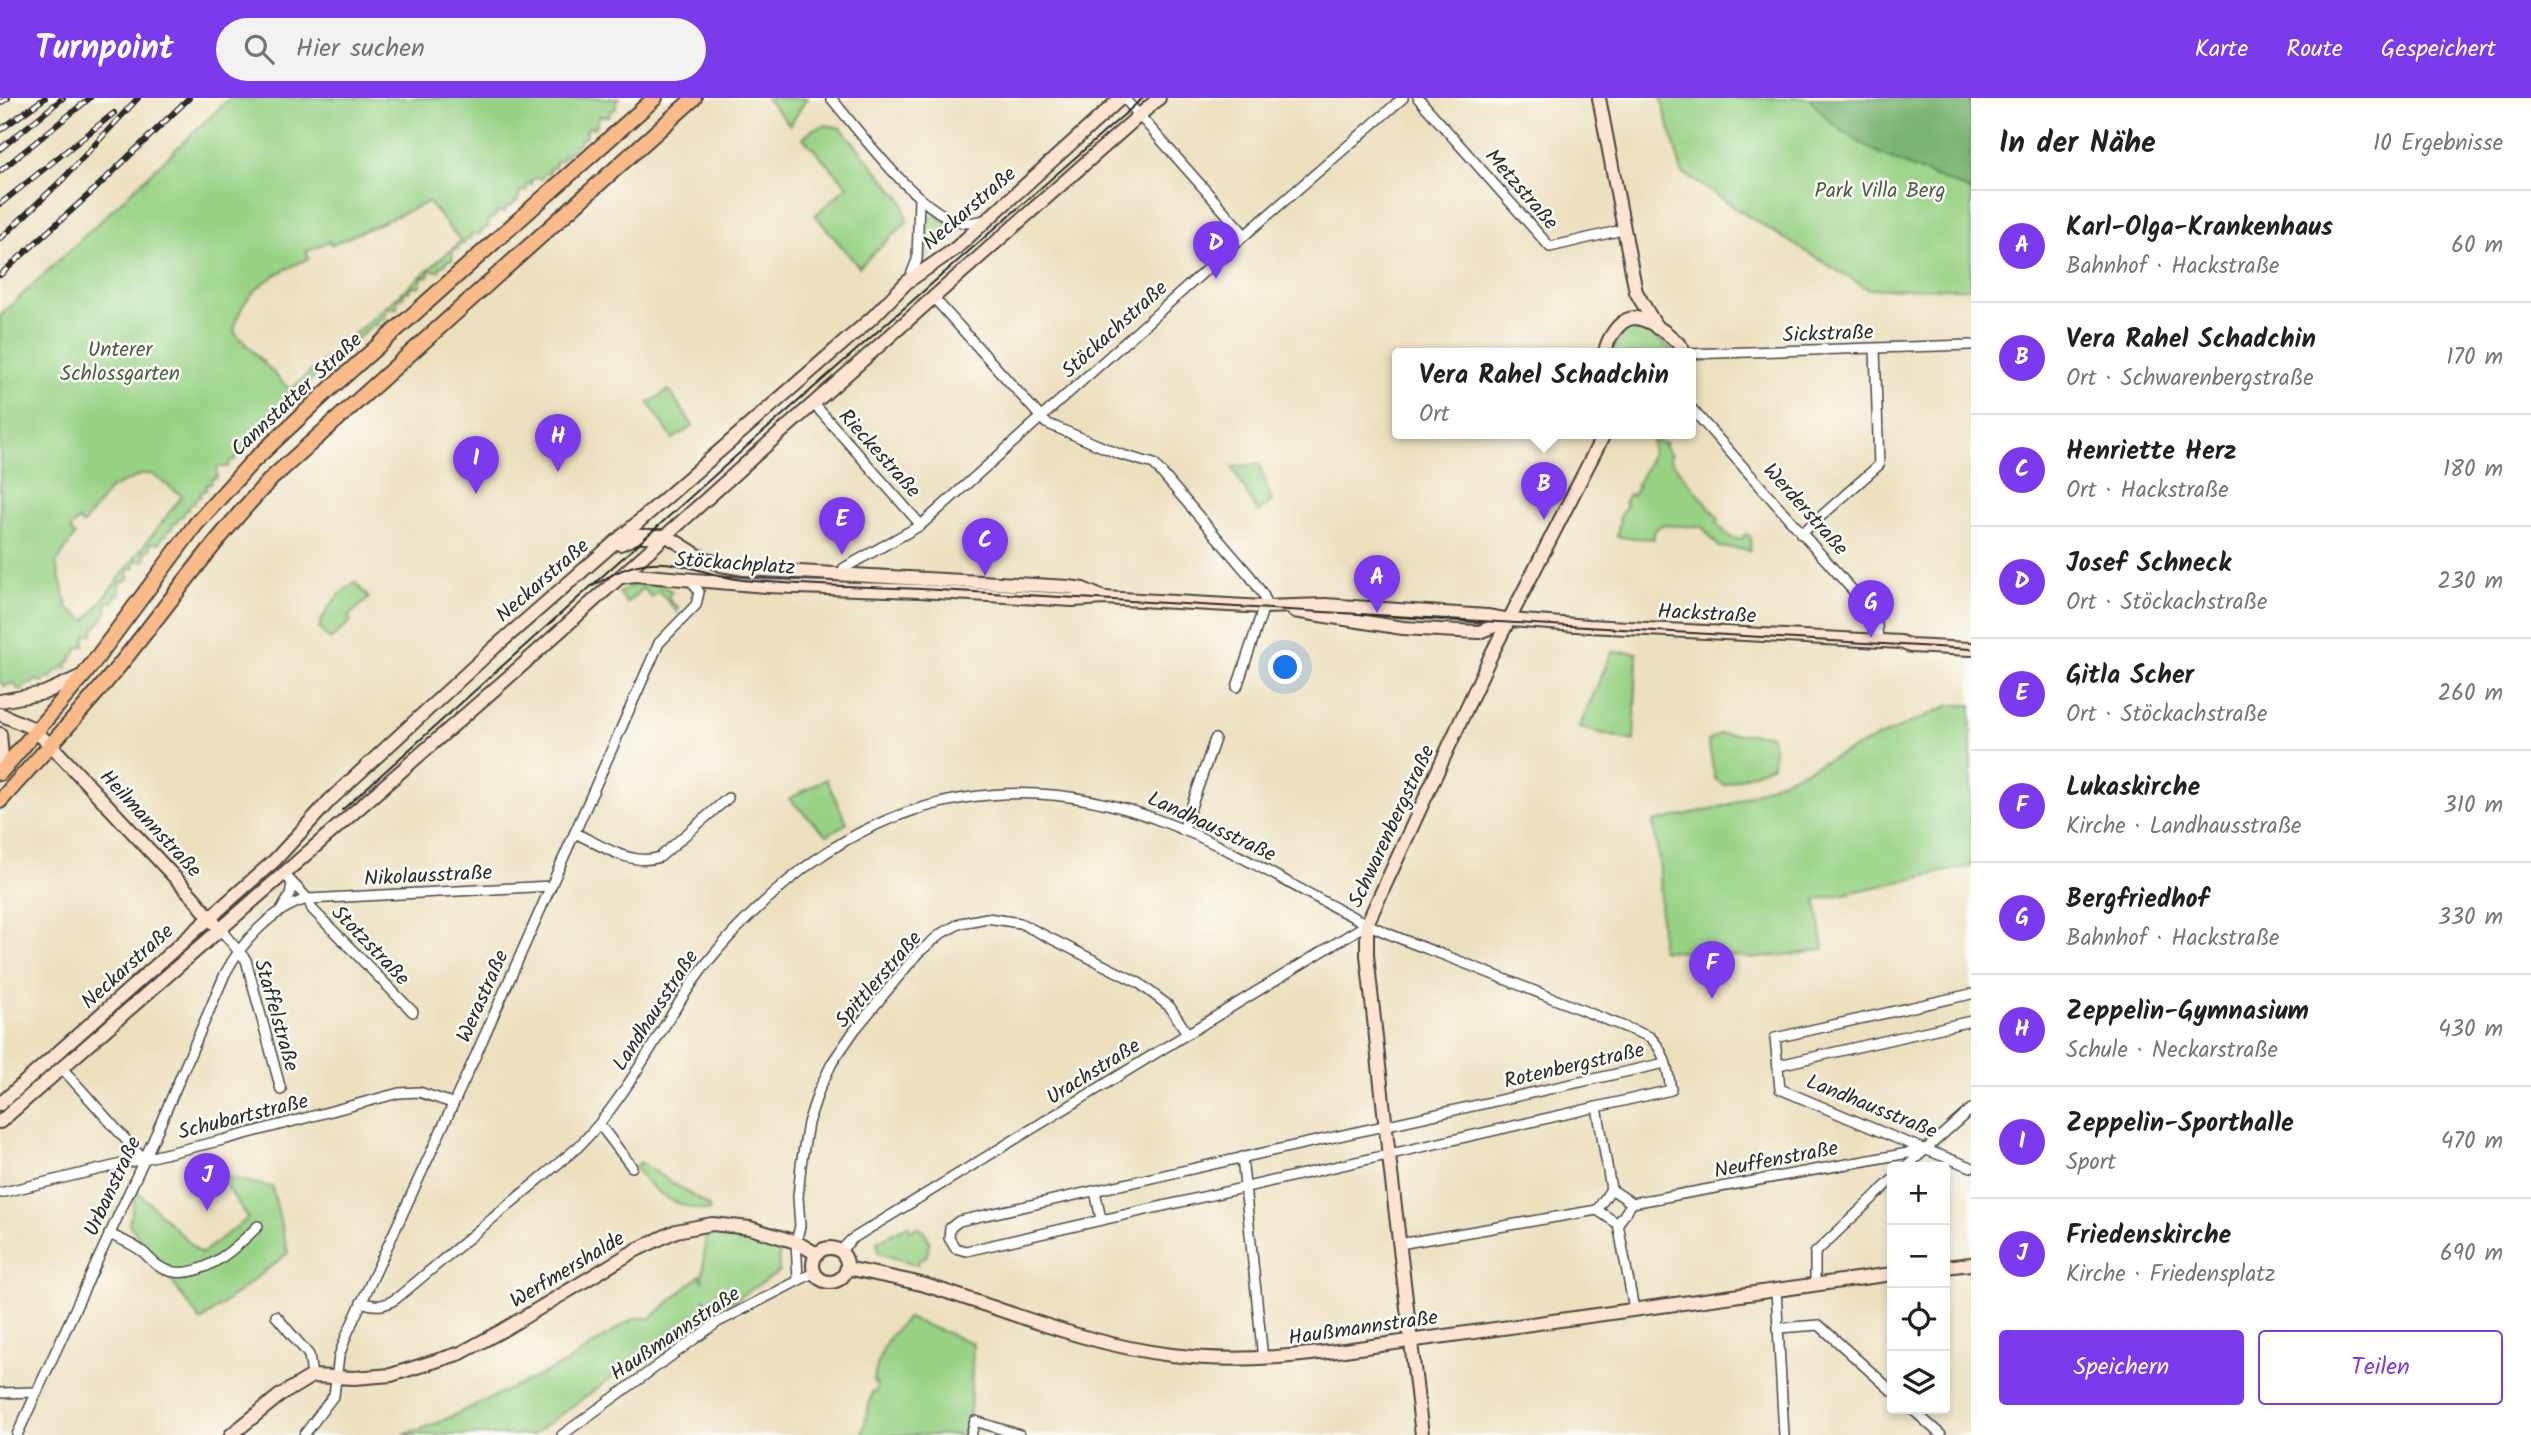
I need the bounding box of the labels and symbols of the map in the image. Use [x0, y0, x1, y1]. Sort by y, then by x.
street label: Metzstraße [1476, 142, 1566, 239]
street label: Neckarstraße [916, 159, 1025, 259]
park label: Park Villa Berg [1815, 175, 1945, 208]
pin: D [1193, 221, 1239, 279]
street label: Stöckachstraße [1054, 273, 1176, 387]
street label: Sickstraße [1782, 316, 1875, 353]
street label: Cannstatter Straße [223, 324, 371, 465]
park label: Unterer Schlossgarten [60, 334, 180, 391]
street label: Rieckestraße [829, 402, 929, 507]
pin: H [535, 414, 581, 472]
pin: I [453, 436, 499, 494]
street label: Werderstraße [1754, 456, 1856, 564]
pin: B [1521, 462, 1567, 520]
pin: E [819, 497, 865, 555]
pin: C [962, 518, 1008, 576]
street label: Neckarstraße [489, 531, 598, 631]
street label: Stöckachplatz [673, 544, 796, 585]
pin: A [1354, 555, 1400, 613]
pin: G [1848, 580, 1894, 638]
street label: Hackstraße [1657, 595, 1758, 634]
your location [1268, 650, 1302, 684]
street label: Schwarenbergstraße [1340, 739, 1445, 914]
street label: Heilmannstraße [91, 762, 209, 886]
street label: Landhausstraße [1142, 783, 1282, 872]
street label: Nikolausstraße [363, 857, 494, 896]
street label: Stotzstraße [323, 898, 418, 995]
street label: Neckarstraße [74, 916, 182, 1018]
street label: Spittlerstraße [827, 924, 931, 1036]
pin: F [1689, 941, 1735, 999]
street label: Landhausstraße [605, 943, 708, 1078]
street label: Werastraße [448, 945, 519, 1048]
street label: Staffelstraße [244, 956, 307, 1076]
street label: Urachstraße [1040, 1030, 1148, 1114]
street label: Rotenbergstraße [1501, 1034, 1649, 1099]
street label: Landhausstraße [1801, 1066, 1942, 1149]
street label: Schubartstraße [175, 1085, 313, 1150]
street label: Urbanstraße [76, 1131, 151, 1242]
street label: Neuffenstraße [1711, 1132, 1842, 1189]
pin: J [184, 1153, 230, 1211]
street label: Werfmershalde [504, 1223, 632, 1318]
street label: Haußmannstraße [604, 1278, 748, 1390]
street label: Haußmannstraße [1286, 1302, 1441, 1355]

